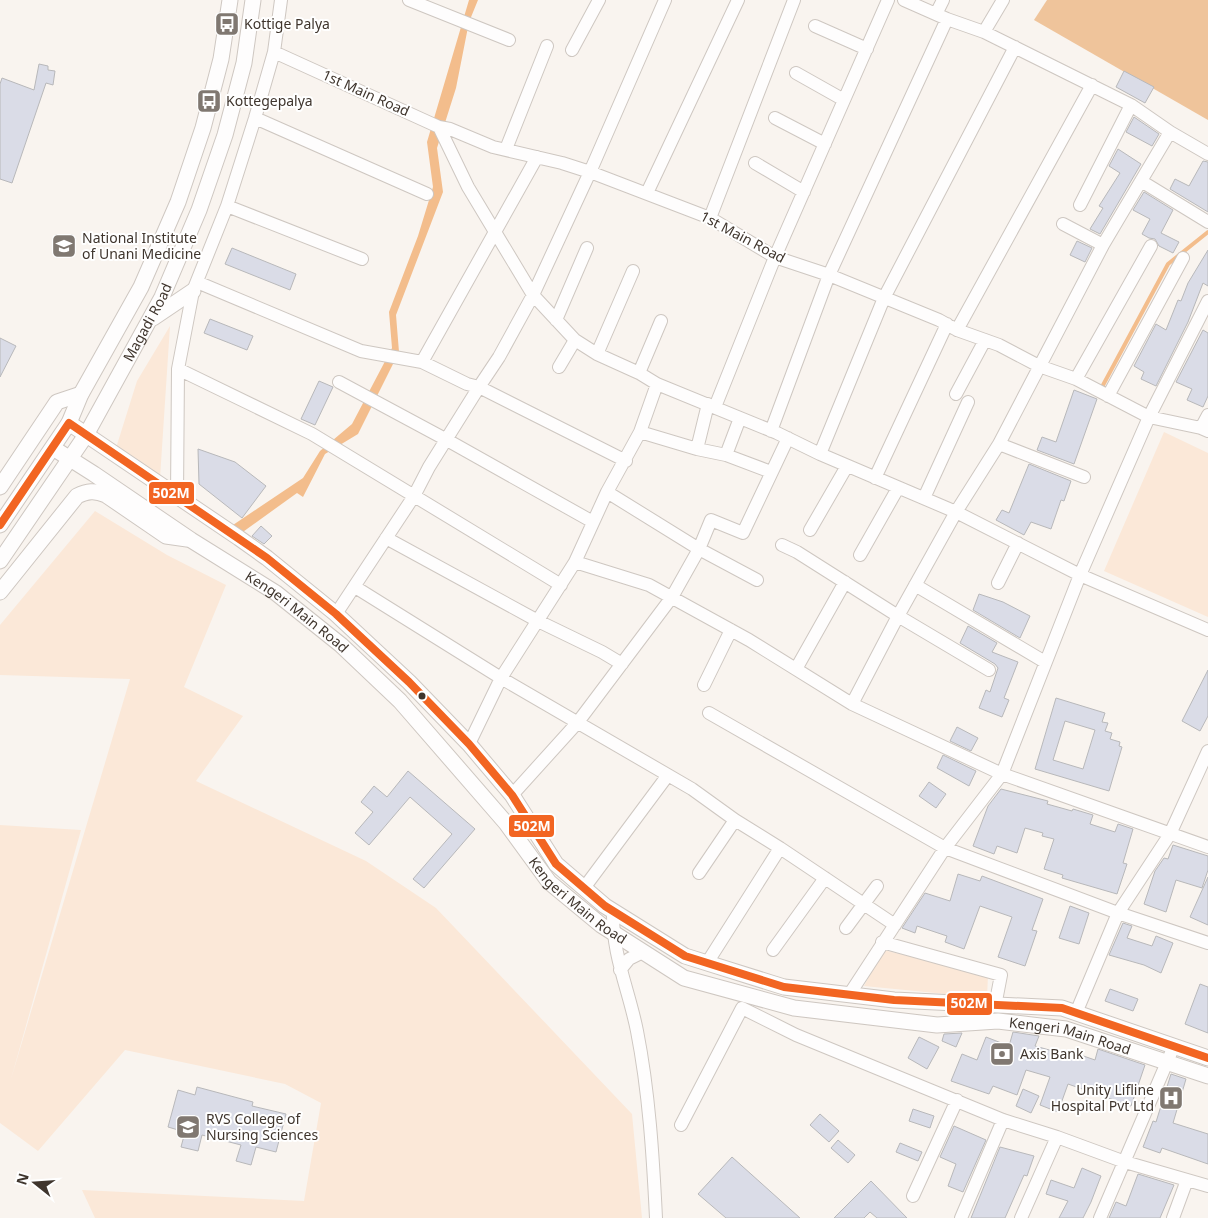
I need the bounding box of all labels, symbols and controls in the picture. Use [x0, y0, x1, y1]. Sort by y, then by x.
bus stop icon: Kottige Palya [214, 11, 240, 37]
place label: Kottige Palya [244, 14, 330, 33]
street label: 1st Main Road [320, 65, 413, 120]
bus stop icon: Kottegepalya [196, 88, 222, 114]
place label: Kottegepalya [226, 91, 313, 110]
street label: 1st Main Road [697, 206, 789, 267]
place label: National Institute of Unani Medicine [82, 228, 201, 263]
school or university icon: National Institute of Unani Medicine [51, 233, 77, 259]
street label: Magadi Road [118, 280, 176, 365]
line badge: 502M [148, 481, 195, 505]
text: 502M [152, 483, 190, 502]
street label: Kengeri Main Road [242, 566, 353, 656]
unlabelled marker [417, 691, 427, 701]
line badge: 502M [508, 814, 555, 838]
text: 502M [513, 816, 551, 835]
street label: Kengeri Main Road [525, 853, 631, 948]
line badge: 502M [946, 992, 993, 1016]
text: 502M [950, 993, 988, 1012]
street label: Kengeri Main Road [1008, 1012, 1133, 1059]
bank icon: Axis Bank [989, 1041, 1015, 1067]
place label: Axis Bank [1020, 1044, 1084, 1063]
place label: Unity Lifline Hospital Pvt Ltd [1051, 1080, 1154, 1115]
hospital icon: Unity Lifline Hospital Pvt Ltd [1158, 1085, 1184, 1111]
place label: RVS College of Nursing Sciences [206, 1109, 318, 1144]
school or university icon: RVS College of Nursing Sciences [175, 1114, 201, 1140]
north arrow [10, 1158, 60, 1208]
text: N [11, 1171, 33, 1187]

